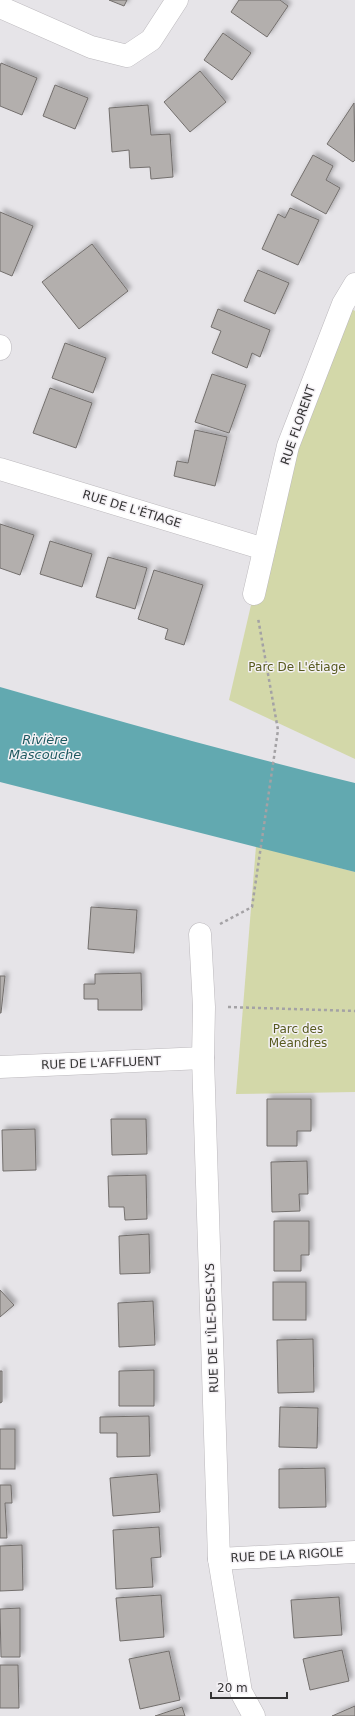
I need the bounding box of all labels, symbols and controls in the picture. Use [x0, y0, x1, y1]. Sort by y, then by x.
street label: RUE FLORENT [278, 383, 318, 467]
street label: RUE DE L'ÉTIAGE [81, 486, 183, 531]
park label: Parc De L'étiage [248, 660, 346, 674]
water label: Rivière Mascouche [9, 732, 81, 762]
park label: Parc des Méandres [269, 1022, 327, 1050]
street label: RUE DE L'AFFLUENT [41, 1054, 162, 1072]
street label: RUE DE L'ÎLE-DES-LYS [202, 1263, 221, 1393]
street label: RUE DE LA RIGOLE [230, 1545, 344, 1565]
scale bar [211, 1674, 287, 1700]
text: 20 m [217, 1681, 248, 1695]

